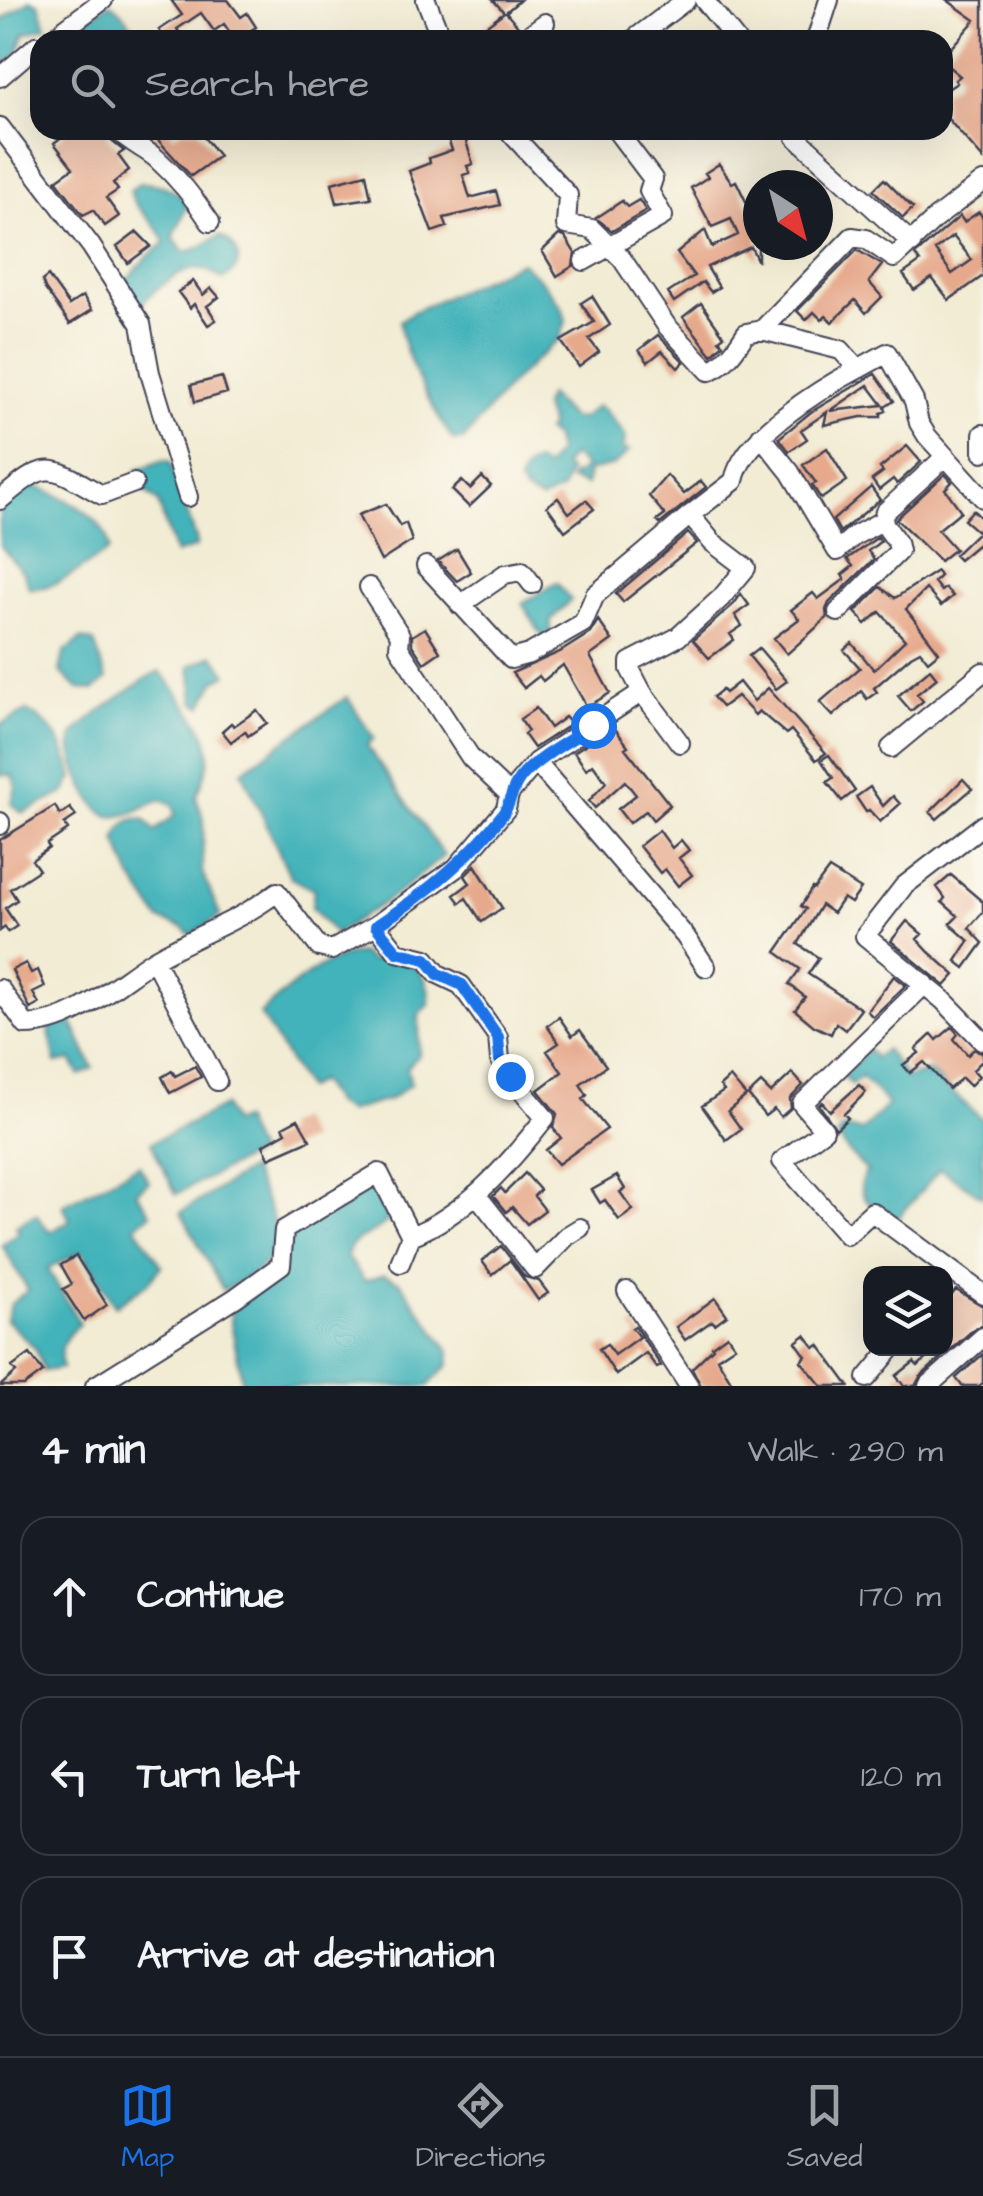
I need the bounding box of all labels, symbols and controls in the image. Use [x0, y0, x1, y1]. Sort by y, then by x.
search box [30, 30, 953, 140]
icon: search [65, 58, 120, 113]
text: Search here [145, 59, 369, 111]
north arrow [743, 170, 833, 260]
route start [571, 703, 617, 749]
route end [488, 1054, 534, 1100]
map controls [863, 1266, 953, 1356]
button: layers [863, 1266, 953, 1356]
text: 4 min [40, 1422, 145, 1480]
text: Walk · 290 m [747, 1429, 943, 1474]
icon: ahead [42, 1569, 97, 1624]
text: Continue [137, 1570, 284, 1622]
text: 170 m [859, 1574, 941, 1619]
icon: left [42, 1749, 97, 1804]
text: Turn left [137, 1750, 300, 1802]
text: 120 m [861, 1754, 941, 1799]
icon: arrive [42, 1929, 97, 1984]
text: Arrive at destination [137, 1930, 494, 1982]
tab: Map [120, 2078, 175, 2177]
tab: Directions [416, 2078, 546, 2177]
tab: Saved [786, 2078, 863, 2177]

